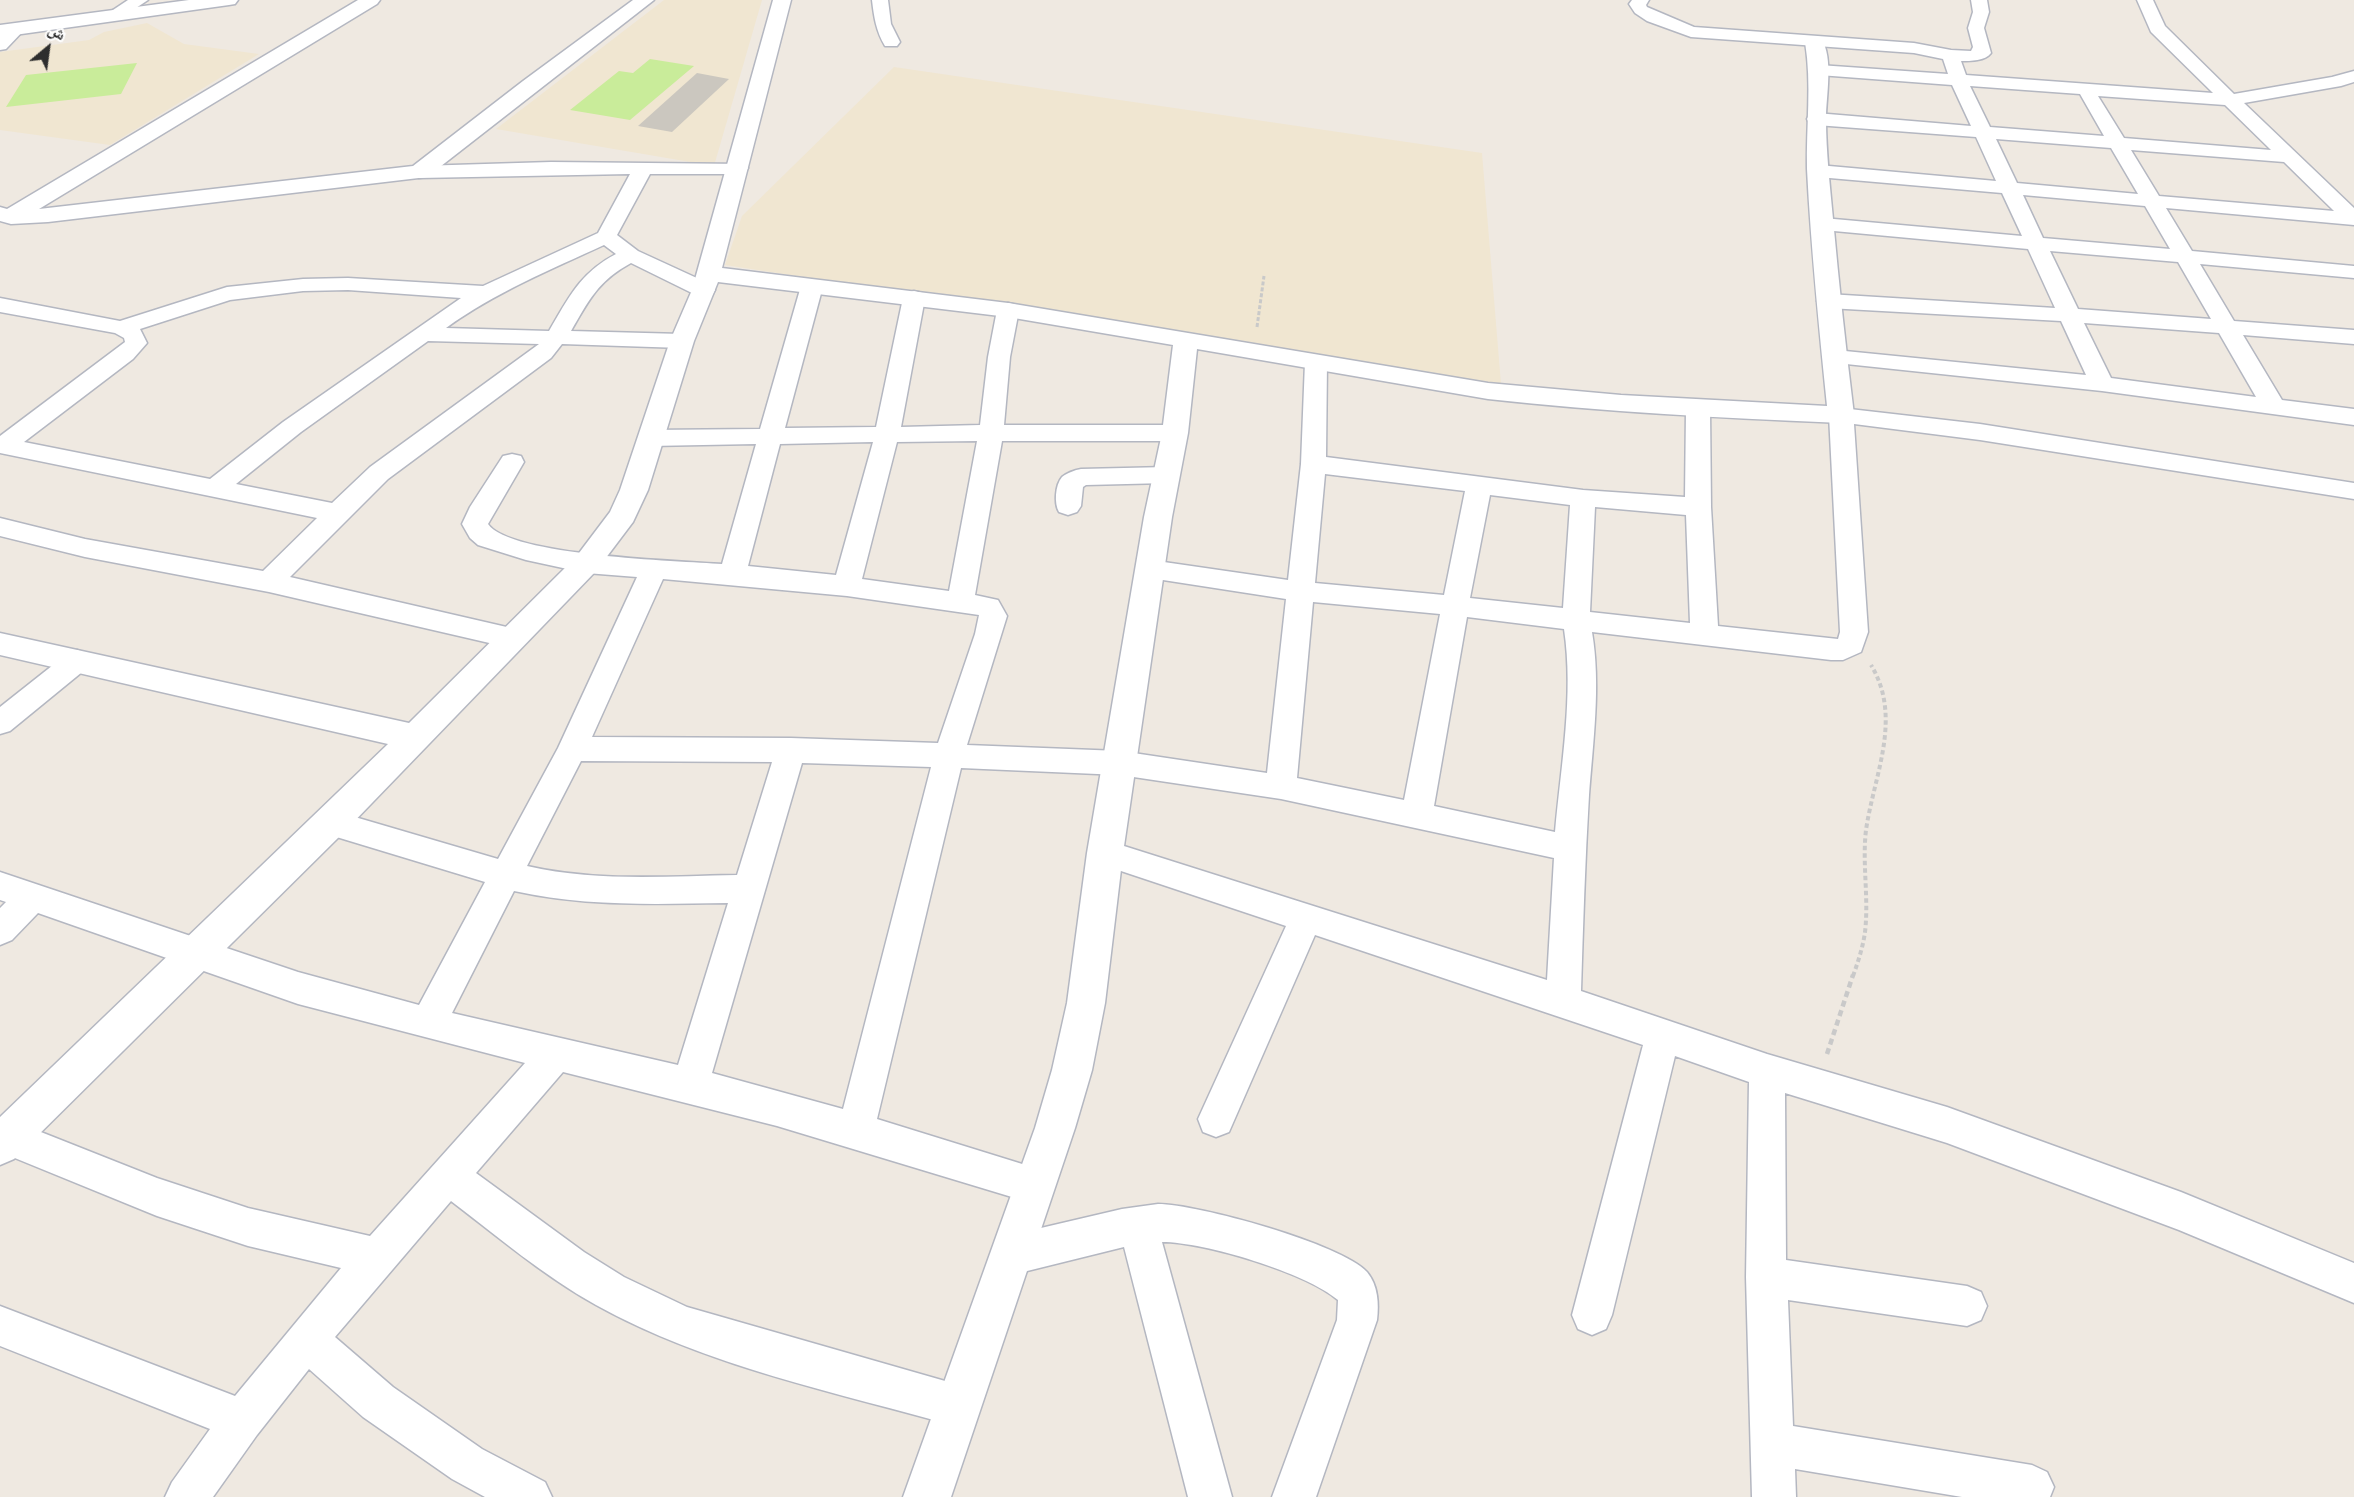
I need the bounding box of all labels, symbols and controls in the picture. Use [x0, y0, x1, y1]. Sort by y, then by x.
north arrow [18, 18, 78, 78]
text: ش [44, 19, 69, 45]

